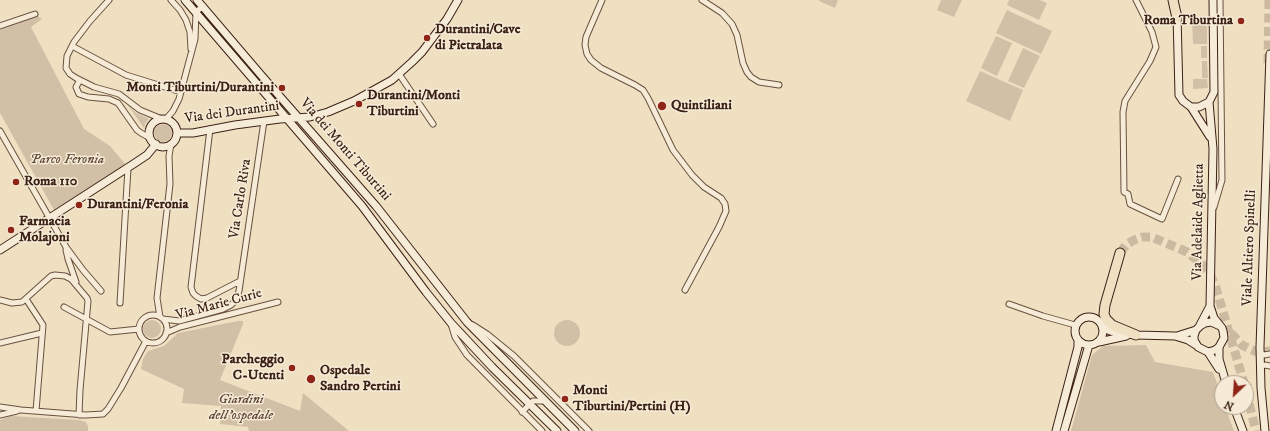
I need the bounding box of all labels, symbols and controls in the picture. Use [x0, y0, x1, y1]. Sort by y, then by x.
place label: Roma Tiburtina [1143, 13, 1233, 29]
marker: Roma Tiburtina [1236, 16, 1246, 26]
place label: Durantini/Cave di Pietralata [435, 22, 521, 54]
marker: Durantini/Cave di Pietralata [422, 33, 432, 43]
place label: Monti Tiburtini/Durantini [126, 80, 274, 96]
marker: Monti Tiburtini/Durantini [277, 83, 287, 93]
place label: Durantini/Monti Tiburtini [367, 88, 460, 120]
street label: Via dei Monti Tiburtini [296, 95, 394, 205]
street label: Via dei Durantini [184, 98, 280, 128]
place label: Quintiliani [671, 98, 732, 114]
marker: Durantini/Monti Tiburtini [354, 99, 364, 109]
marker: Quintiliani [656, 100, 668, 112]
park label: Parco Feronia [30, 152, 104, 168]
street label: Via Carlo Riva [226, 158, 256, 240]
street label: Via Adelaide Aglietta [1190, 163, 1208, 281]
place label: Roma 110 [24, 174, 77, 190]
marker: Roma 110 [11, 177, 21, 187]
street label: Viale Altiero Spinelli [1240, 190, 1260, 306]
place label: Durantini/Feronia [87, 197, 188, 213]
marker: Durantini/Feronia [74, 200, 84, 210]
place label: Farmacia Molajoni [19, 214, 70, 246]
marker: Farmacia Molajoni [6, 225, 16, 235]
street label: Via Marie Curie [174, 285, 264, 325]
place label: Parcheggio C-Utenti [222, 352, 284, 384]
marker: Parcheggio C-Utenti [287, 363, 297, 373]
place label: Ospedale Sandro Pertini [320, 363, 401, 396]
marker: Ospedale Sandro Pertini [305, 373, 317, 385]
north arrow [1214, 375, 1254, 415]
place label: Monti Tiburtini/Pertini (H) [573, 383, 691, 416]
park label: Giardini dell'ospedale [209, 392, 273, 424]
marker: Monti Tiburtini/Pertini (H) [560, 394, 570, 404]
text: N [1222, 397, 1236, 413]

